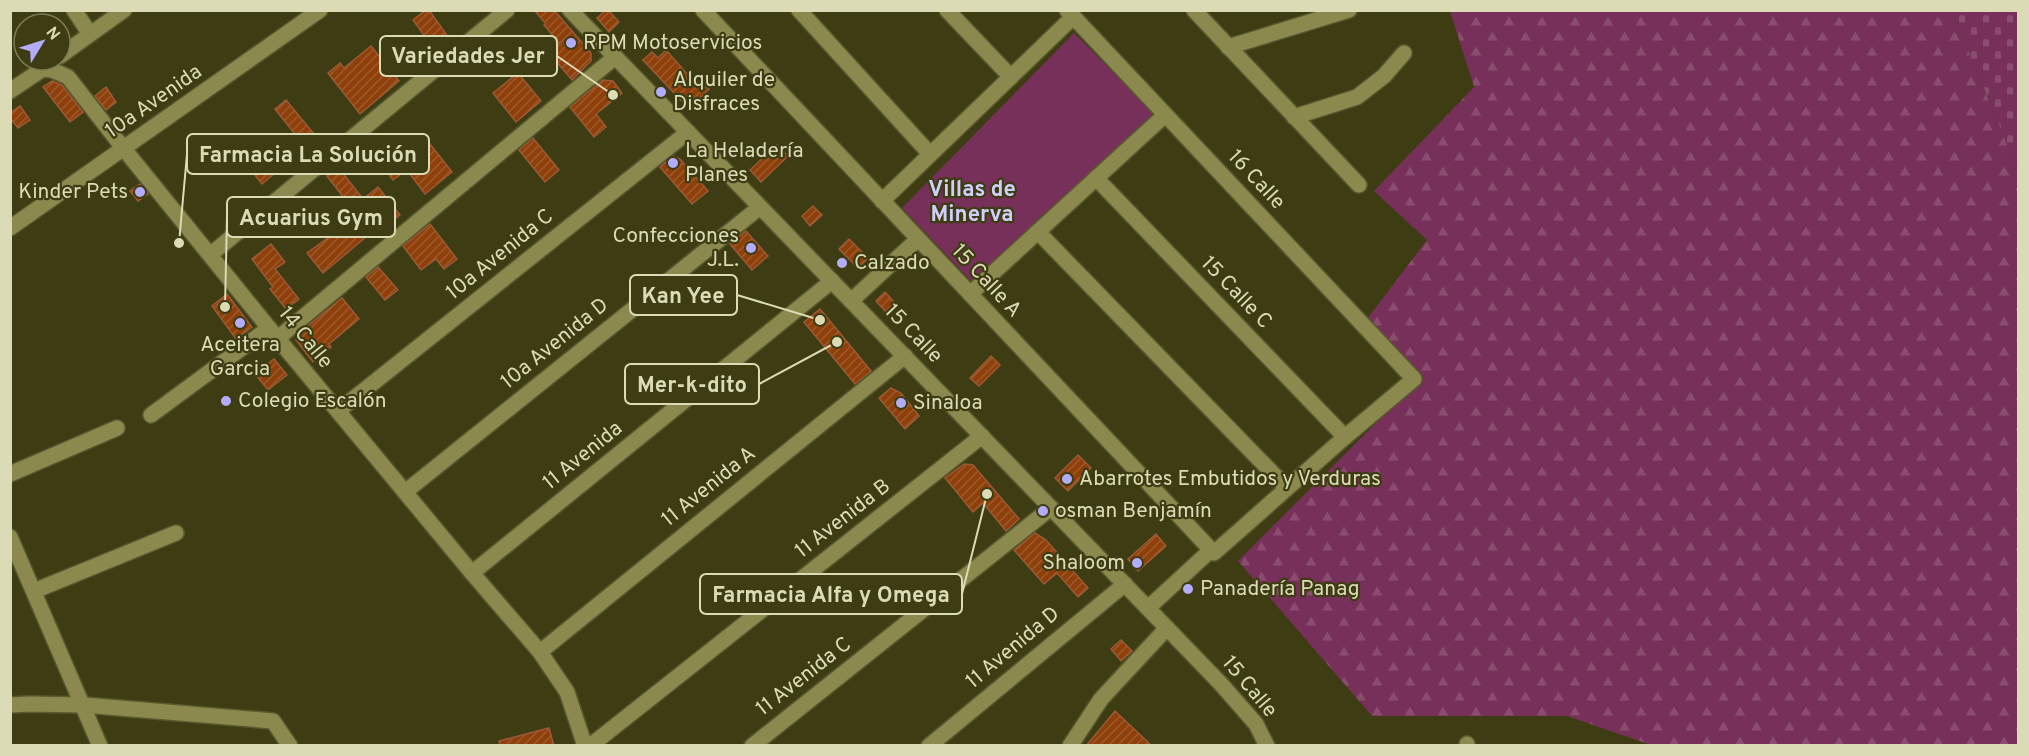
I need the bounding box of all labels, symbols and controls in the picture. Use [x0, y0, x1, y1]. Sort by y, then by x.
north arrow [12, 12, 72, 72]
text: N [41, 23, 64, 45]
place label: RPM Motoservicios [583, 30, 762, 57]
callout: Variedades Jer [380, 36, 557, 76]
marker: RPM Motoservicios [564, 36, 578, 50]
text: Variedades Jer [391, 44, 545, 71]
street label: 10a Avenida [100, 59, 208, 145]
place label: Alquiler de Disfraces [673, 67, 775, 118]
marker: Alquiler de Disfraces [654, 85, 668, 99]
callout: Farmacia La Solución [187, 134, 429, 174]
place label: La Heladería Planes [685, 138, 803, 189]
text: Farmacia La Solución [199, 143, 417, 170]
street label: 16 Calle [1221, 144, 1291, 216]
marker: La Heladería Planes [666, 156, 680, 170]
district label: Villas de Minerva [928, 177, 1016, 229]
place label: Kinder Pets [18, 179, 128, 206]
marker: Kinder Pets [133, 185, 147, 199]
callout: Acuarius Gym [227, 197, 395, 237]
street label: 10a Avenida C [441, 203, 559, 307]
text: Acuarius Gym [239, 206, 383, 233]
place label: Confecciones J.L. [613, 223, 739, 274]
street label: 15 Calle A [945, 238, 1027, 324]
marker: Confecciones J.L. [744, 241, 758, 255]
place label: Calzado [854, 250, 930, 277]
street label: 15 Calle C [1195, 251, 1277, 335]
marker: Calzado [835, 256, 849, 270]
callout: Kan Yee [630, 275, 737, 315]
text: Kan Yee [642, 284, 724, 311]
street label: 10a Avenida D [496, 292, 614, 396]
street label: 15 Calle [878, 298, 948, 370]
street label: 14 Calle [272, 301, 338, 375]
marker: Aceitera Garcia [233, 316, 247, 330]
place label: Aceitera Garcia [200, 332, 280, 383]
callout: Mer-k-dito [625, 364, 759, 404]
text: Mer-k-dito [637, 373, 747, 400]
place label: Colegio Escalón [238, 388, 387, 415]
place label: Sinaloa [913, 390, 982, 417]
marker: Colegio Escalón [219, 394, 233, 408]
marker: Sinaloa [894, 396, 908, 410]
street label: 11 Avenida [538, 416, 628, 496]
street label: 11 Avenida A [656, 441, 762, 533]
place label: Abarrotes Embutidos y Verduras [1079, 466, 1381, 493]
marker: Abarrotes Embutidos y Verduras [1060, 472, 1074, 486]
street label: 11 Avenida B [790, 473, 896, 565]
place label: osman Benjamín [1055, 498, 1212, 525]
marker: osman Benjamín [1036, 504, 1050, 518]
place label: Shaloom [1042, 550, 1125, 577]
marker: Shaloom [1130, 556, 1144, 570]
callout: Farmacia Alfa y Omega [700, 574, 962, 614]
place label: Panadería Panag [1200, 576, 1359, 603]
marker: Panadería Panag [1181, 582, 1195, 596]
text: Farmacia Alfa y Omega [712, 583, 950, 610]
street label: 11 Avenida D [961, 601, 1065, 695]
street label: 11 Avenida C [751, 631, 857, 723]
street label: 15 Calle [1215, 650, 1283, 724]

